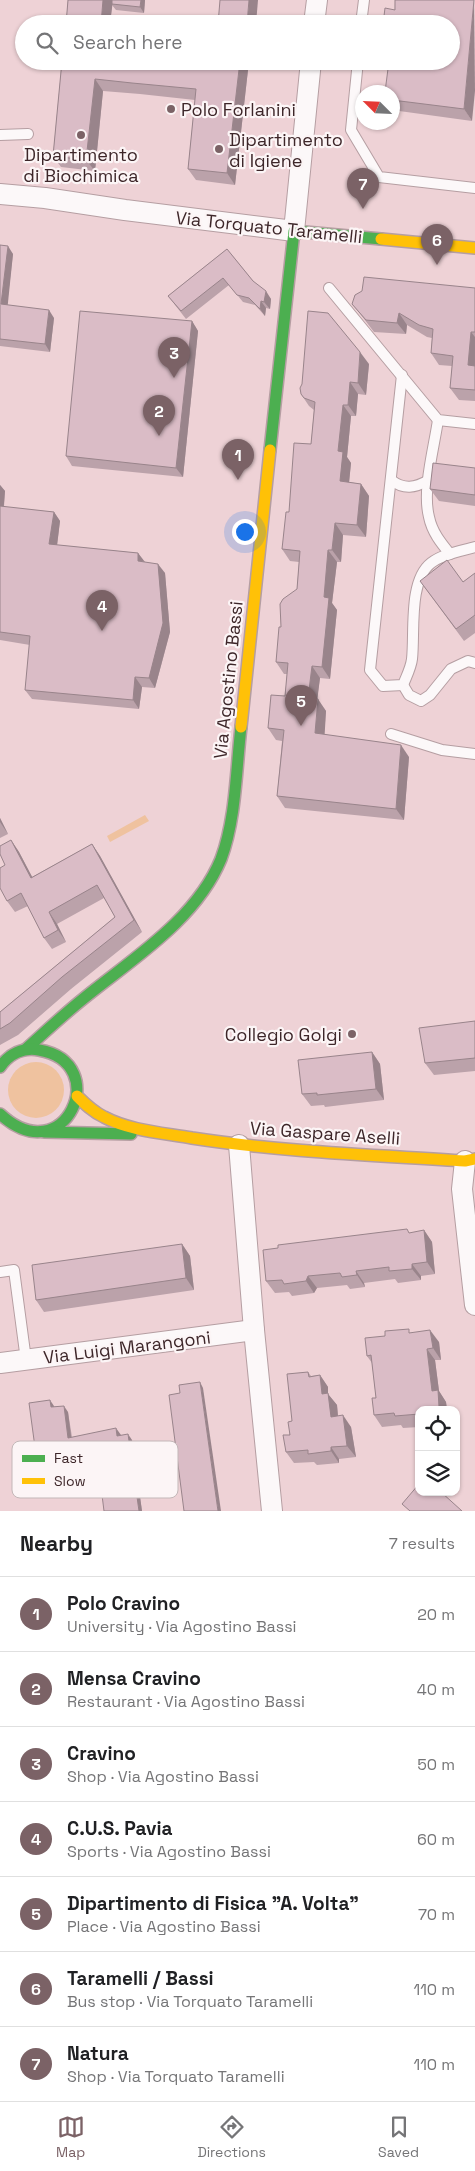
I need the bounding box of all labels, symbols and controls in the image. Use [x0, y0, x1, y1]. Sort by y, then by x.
search box [15, 15, 460, 70]
icon: search [33, 29, 61, 57]
text: Search here [73, 30, 183, 55]
north arrow [355, 85, 400, 130]
place label: Polo Forlanini [181, 98, 296, 121]
marker: Polo Forlanini [165, 103, 177, 115]
place label: Dipartimento di Igiene [229, 128, 343, 172]
marker: Dipartimento di Biochimica [75, 129, 87, 141]
place label: Dipartimento di Biochimica [23, 143, 139, 187]
marker: Dipartimento di Igiene [213, 143, 225, 155]
pin: 7 [347, 168, 379, 209]
street label: Via Torquato Taramelli [174, 206, 364, 248]
pin: 6 [421, 224, 453, 265]
pin: 3 [158, 337, 190, 378]
pin: 2 [143, 395, 175, 436]
pin: 1 [222, 439, 254, 480]
your location [232, 519, 258, 545]
pin: 4 [86, 590, 118, 631]
street label: Via Agostino Bassi [208, 600, 248, 760]
pin: 5 [285, 685, 317, 726]
place label: Collegio Golgi [225, 1023, 342, 1046]
marker: Collegio Golgi [346, 1028, 358, 1040]
street label: Via Gaspare Aselli [249, 1116, 401, 1150]
street label: Via Luigi Marangoni [42, 1325, 212, 1369]
map controls [415, 1406, 460, 1496]
button: locate [415, 1406, 460, 1451]
legend [12, 1441, 178, 1498]
text: Fast [54, 1449, 83, 1467]
button: layers [415, 1451, 460, 1496]
text: Slow [54, 1472, 86, 1490]
text: Nearby [20, 1530, 93, 1557]
text: 7 results [389, 1533, 455, 1554]
text: Polo Cravino [67, 1591, 180, 1616]
text: 1 [32, 1604, 40, 1625]
text: 20 m [417, 1604, 455, 1625]
text: University · Via Agostino Bassi [67, 1616, 297, 1637]
text: Mensa Cravino [67, 1666, 201, 1691]
text: 2 [31, 1679, 41, 1700]
text: 40 m [417, 1679, 455, 1700]
text: Restaurant · Via Agostino Bassi [67, 1691, 305, 1712]
text: Cravino [67, 1741, 136, 1766]
text: 3 [31, 1754, 41, 1775]
text: 50 m [417, 1754, 455, 1775]
text: Shop · Via Agostino Bassi [67, 1766, 259, 1787]
text: C.U.S. Pavia [67, 1816, 172, 1841]
text: 4 [31, 1829, 41, 1850]
text: 60 m [417, 1829, 455, 1850]
text: Sports · Via Agostino Bassi [67, 1841, 271, 1862]
text: Dipartimento di Fisica "A. Volta" [67, 1891, 359, 1916]
text: 5 [31, 1904, 41, 1925]
text: 70 m [418, 1904, 455, 1925]
text: Place · Via Agostino Bassi [67, 1916, 261, 1937]
text: Taramelli / Bassi [67, 1966, 214, 1991]
text: 6 [31, 1979, 41, 2000]
text: 110 m [413, 1979, 455, 2000]
text: Bus stop · Via Torquato Taramelli [67, 1991, 313, 2012]
text: Natura [67, 2041, 129, 2066]
text: 7 [32, 2054, 40, 2075]
text: 110 m [413, 2054, 455, 2075]
text: Shop · Via Torquato Taramelli [67, 2066, 285, 2087]
tab: Map [56, 2113, 85, 2161]
tab: Directions [197, 2113, 266, 2161]
tab: Saved [378, 2113, 419, 2161]

